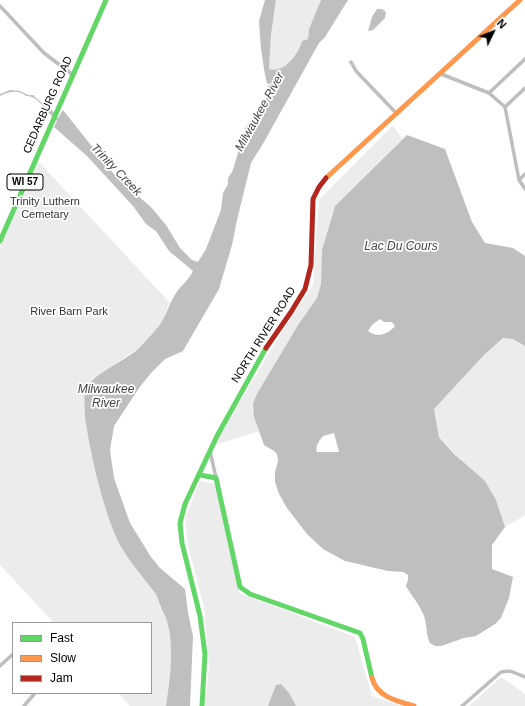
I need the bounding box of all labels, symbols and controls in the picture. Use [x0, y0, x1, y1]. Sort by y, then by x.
north arrow [473, 12, 513, 52]
text: N [495, 17, 509, 31]
street label: CEDARBURG ROAD [21, 54, 75, 156]
water label: Milwaukee River [232, 70, 288, 154]
water label: Trinity Creek [88, 141, 144, 199]
road number: WI 57 [7, 174, 43, 190]
park label: Trinity Luthern Cemetary [10, 195, 80, 221]
water label: Lac Du Cours [364, 240, 438, 254]
street label: NORTH RIVER ROAD [229, 285, 299, 385]
park label: River Barn Park [30, 305, 108, 319]
water label: Milwaukee River [78, 383, 134, 411]
legend [12, 622, 152, 694]
text: Fast [50, 631, 73, 645]
text: Slow [50, 651, 76, 665]
text: Jam [50, 671, 73, 685]

